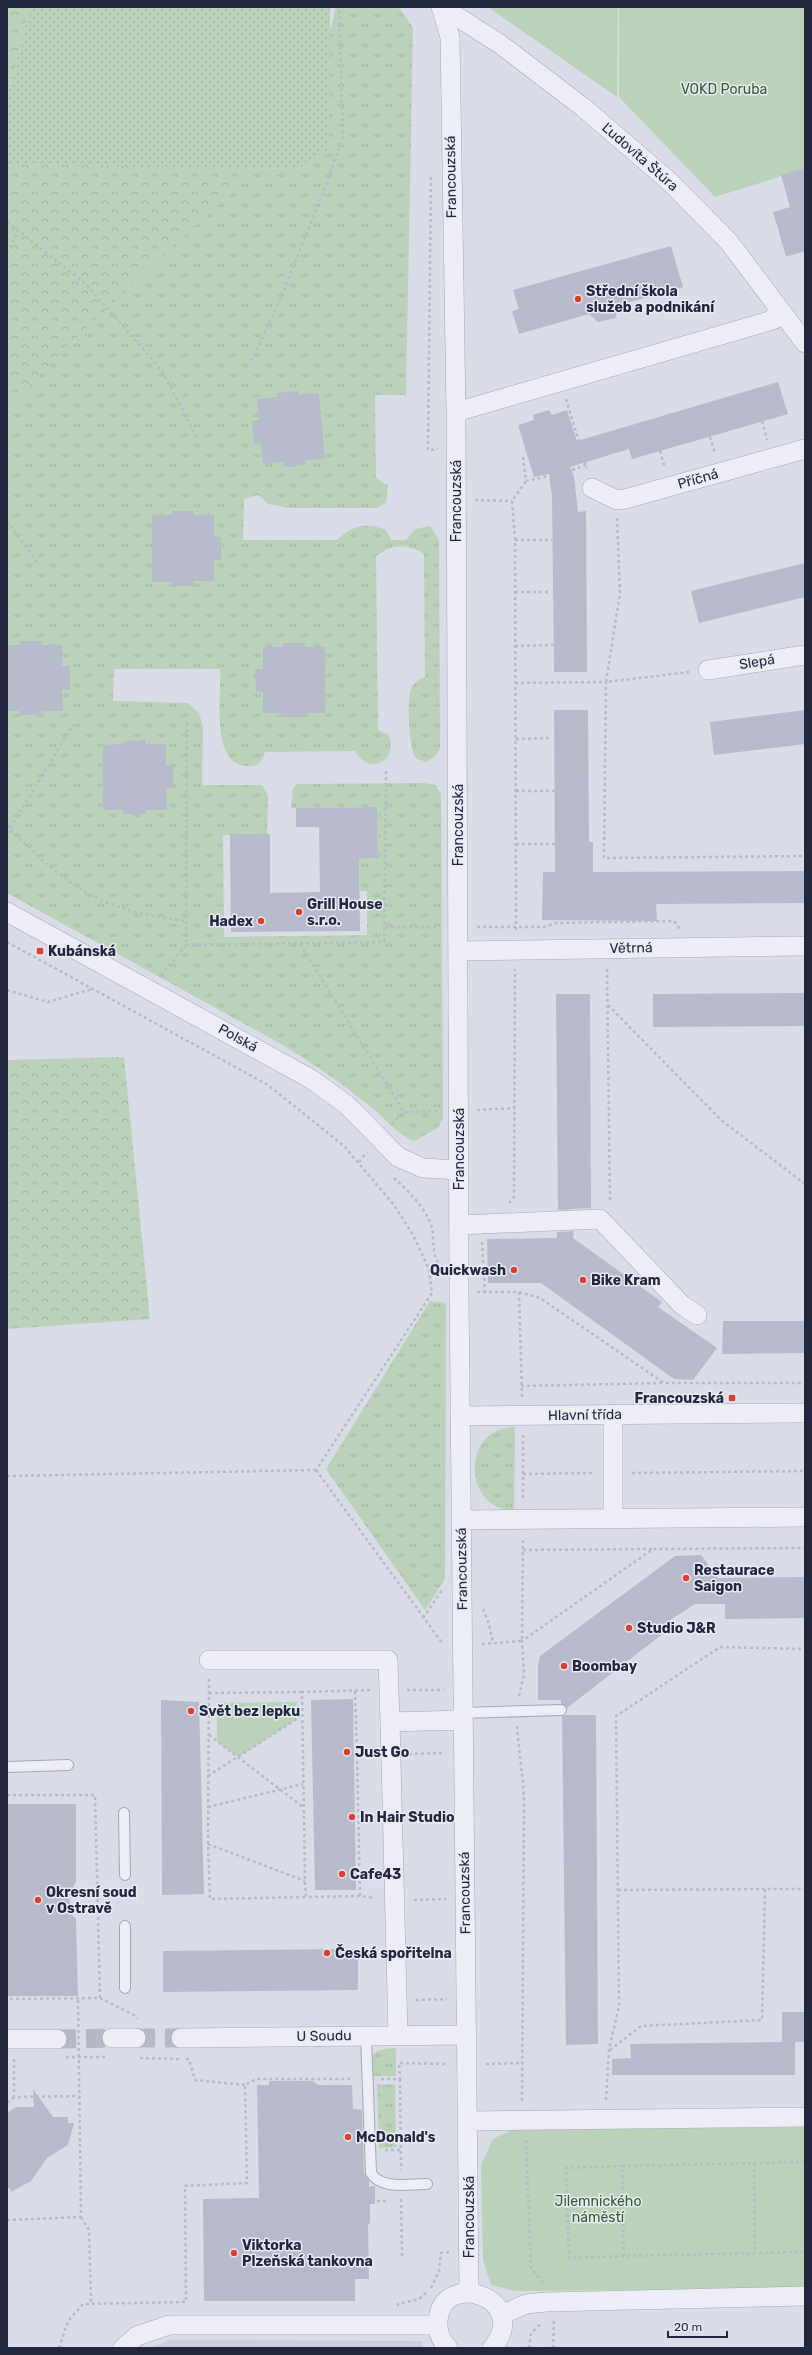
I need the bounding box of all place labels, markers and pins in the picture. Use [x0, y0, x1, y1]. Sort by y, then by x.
place label: Střední škola služeb a podnikání [586, 283, 715, 316]
marker: Střední škola služeb a podnikání [573, 294, 583, 304]
place label: Grill House s.r.o. [307, 896, 382, 929]
marker: Grill House s.r.o. [294, 907, 304, 917]
place label: Hadex [209, 913, 254, 930]
marker: Hadex [256, 916, 266, 926]
place label: Kubánská [48, 943, 116, 960]
marker: Kubánská [35, 946, 45, 956]
place label: Quickwash [430, 1262, 506, 1279]
marker: Quickwash [509, 1265, 519, 1275]
place label: Bike Kram [591, 1272, 661, 1289]
marker: Bike Kram [578, 1275, 588, 1285]
place label: Francouzská [634, 1390, 724, 1407]
marker: Francouzská [727, 1393, 737, 1403]
place label: Restaurace Saigon [694, 1562, 774, 1595]
marker: Restaurace Saigon [681, 1573, 691, 1583]
place label: Studio J&R [637, 1620, 716, 1637]
marker: Studio J&R [624, 1623, 634, 1633]
place label: Boombay [572, 1658, 638, 1675]
marker: Boombay [559, 1661, 569, 1671]
place label: Svět bez lepku [199, 1703, 300, 1720]
marker: Svět bez lepku [186, 1706, 196, 1716]
place label: Just Go [355, 1744, 409, 1761]
marker: Just Go [342, 1747, 352, 1757]
place label: In Hair Studio [360, 1809, 454, 1826]
marker: In Hair Studio [347, 1812, 357, 1822]
place label: Cafe43 [350, 1866, 401, 1883]
marker: Cafe43 [337, 1869, 347, 1879]
place label: Okresní soud v Ostravě [46, 1884, 137, 1917]
marker: Okresní soud v Ostravě [33, 1895, 43, 1905]
place label: Česká spořitelna [335, 1944, 452, 1962]
marker: Česká spořitelna [322, 1948, 332, 1958]
place label: McDonald's [356, 2129, 436, 2146]
marker: McDonald's [343, 2132, 353, 2142]
place label: Viktorka Plzeňská tankovna [242, 2237, 373, 2270]
marker: Viktorka Plzeňská tankovna [229, 2248, 239, 2258]

